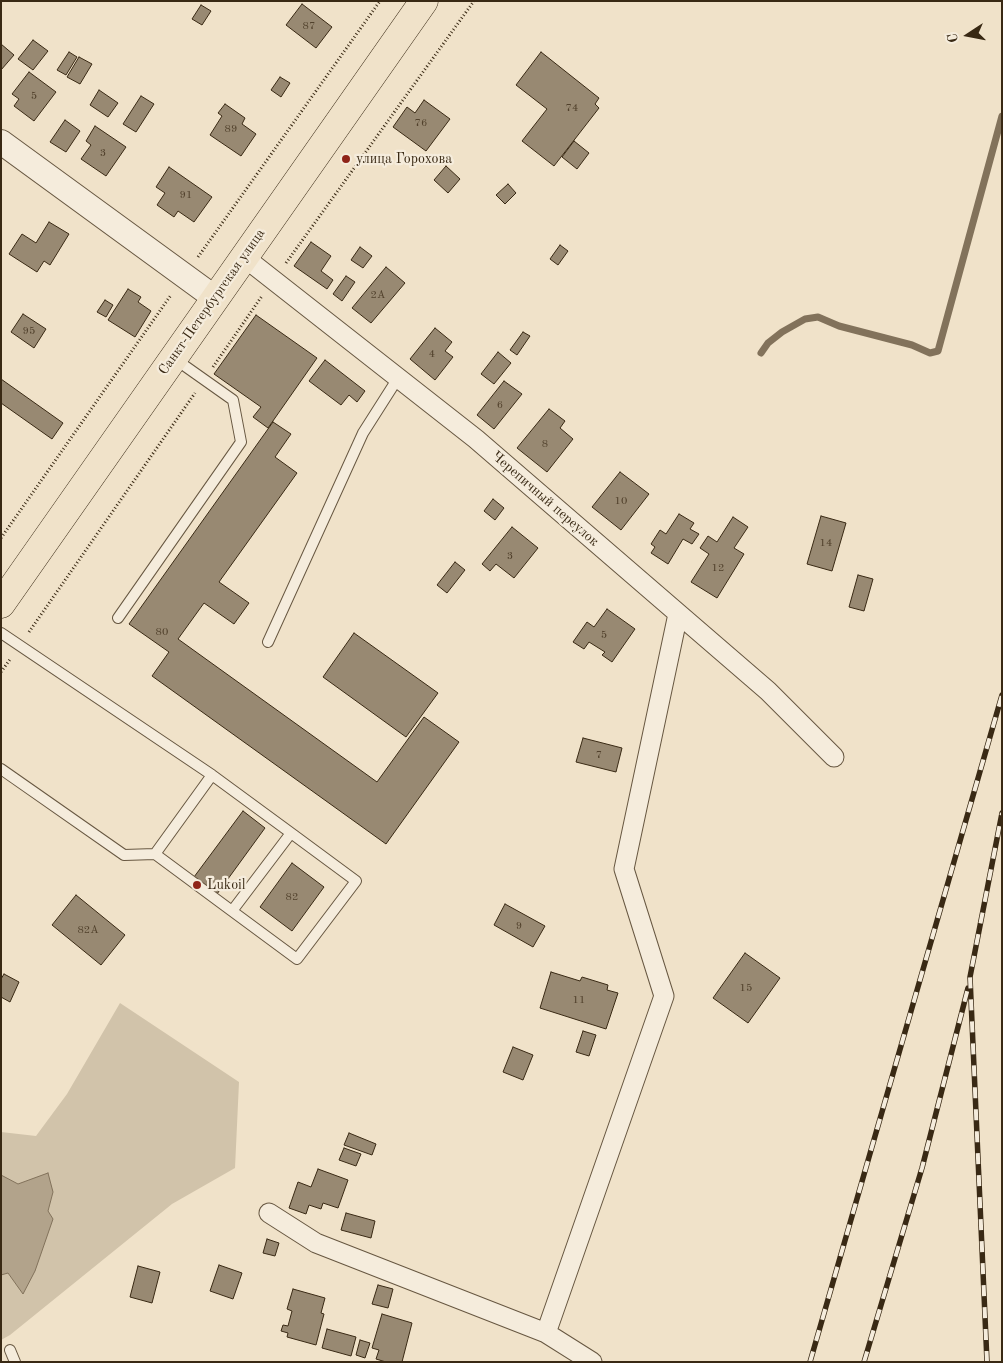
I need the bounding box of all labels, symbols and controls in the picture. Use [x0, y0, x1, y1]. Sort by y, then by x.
north arrow [943, 10, 993, 60]
house number: 87 [303, 19, 315, 33]
text: С [946, 32, 961, 44]
house number: 5 [31, 89, 37, 103]
house number: 74 [566, 101, 578, 115]
house number: 76 [415, 116, 427, 130]
house number: 89 [225, 122, 237, 136]
house number: 3 [100, 146, 106, 160]
place label: улица Горохова [356, 151, 452, 167]
marker: улица Горохова [340, 153, 352, 165]
house number: 91 [180, 188, 192, 202]
street label: Санкт-Петербургская улица [155, 226, 269, 378]
house number: 2А [371, 288, 385, 302]
house number: 95 [23, 324, 35, 338]
house number: 4 [429, 347, 435, 361]
house number: 6 [497, 398, 503, 412]
house number: 8 [542, 437, 548, 451]
street label: Черепичный переулок [488, 448, 602, 550]
house number: 10 [615, 494, 627, 508]
house number: 14 [820, 536, 832, 550]
house number: 3 [507, 549, 513, 563]
house number: 12 [712, 561, 724, 575]
house number: 80 [156, 625, 168, 639]
house number: 5 [601, 628, 607, 642]
house number: 7 [596, 748, 602, 762]
place label: Lukoil [207, 877, 246, 893]
marker: Lukoil [191, 879, 203, 891]
house number: 82 [286, 890, 298, 904]
house number: 9 [516, 919, 522, 933]
house number: 82А [77, 923, 99, 937]
house number: 15 [740, 981, 752, 995]
house number: 11 [573, 993, 585, 1007]

